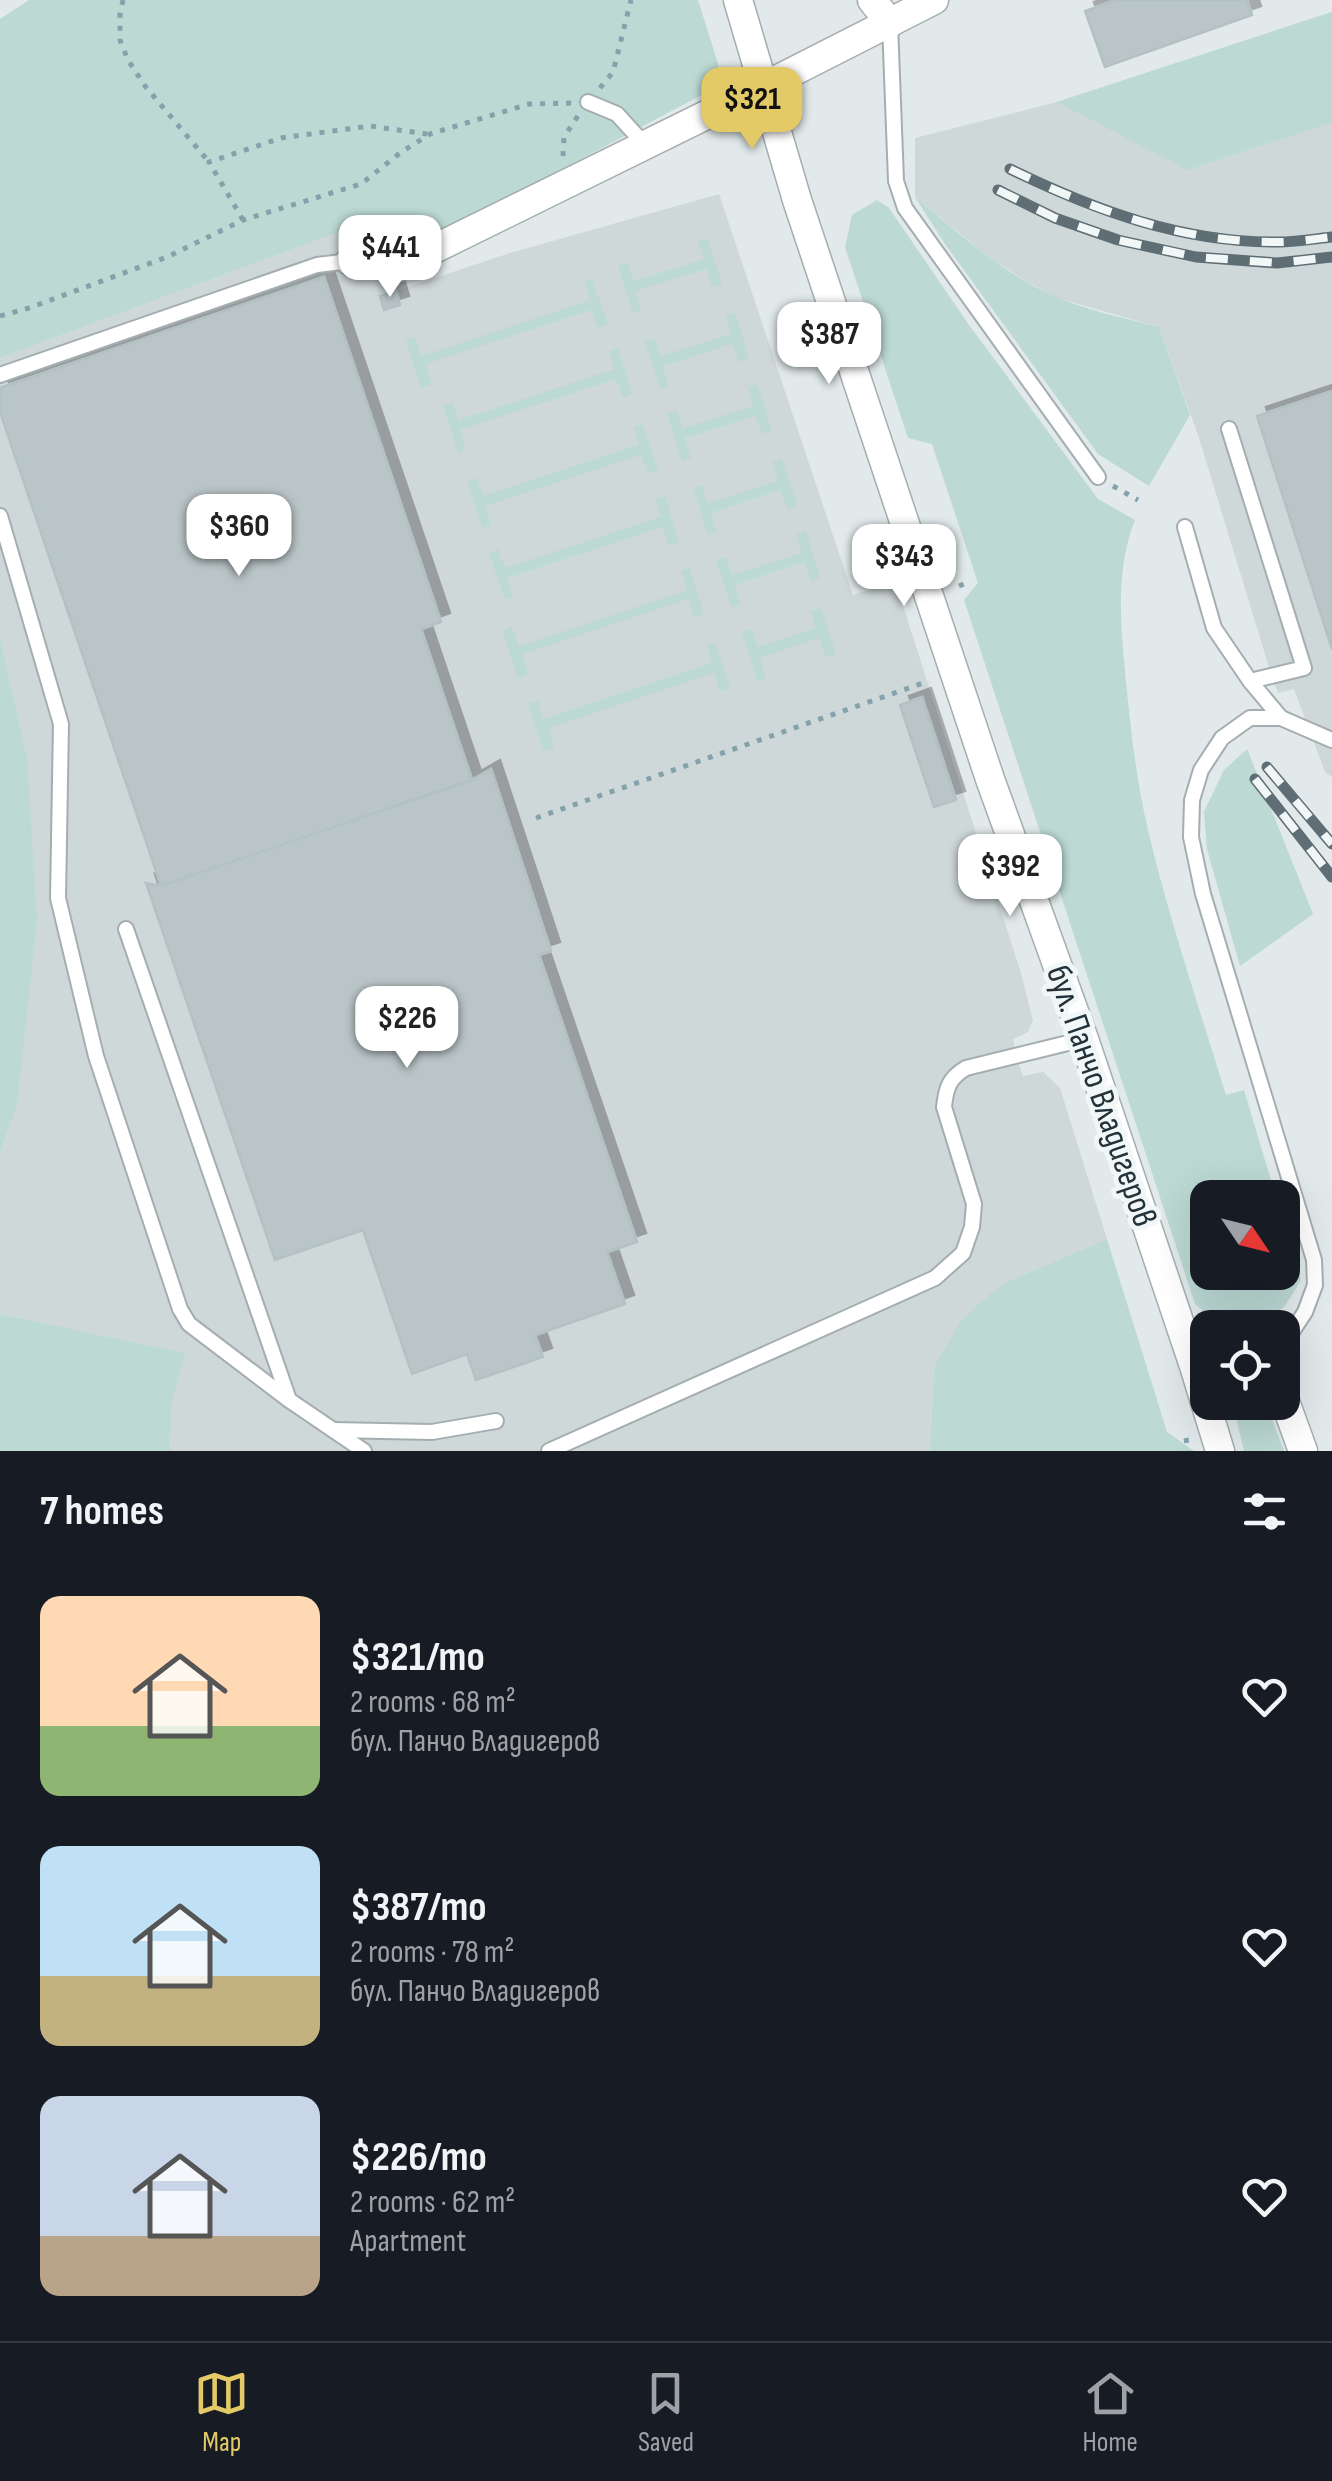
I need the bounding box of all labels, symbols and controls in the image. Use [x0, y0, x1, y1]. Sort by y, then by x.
pin: $321 [693, 67, 811, 152]
text: $321 [723, 80, 781, 119]
pin: $441 [331, 215, 449, 300]
text: $441 [361, 228, 419, 267]
pin: $387 [770, 302, 888, 387]
text: $387 [799, 315, 859, 354]
pin: $360 [180, 494, 298, 579]
text: $360 [208, 507, 270, 546]
pin: $343 [845, 524, 963, 609]
text: $343 [874, 537, 934, 576]
pin: $392 [951, 834, 1069, 919]
text: $392 [980, 847, 1040, 886]
street label: бул. Панчо Владигеров [1036, 960, 1166, 1232]
pin: $226 [348, 986, 466, 1071]
text: $226 [377, 999, 437, 1038]
north arrow [1190, 1180, 1300, 1290]
map controls [1190, 1180, 1300, 1420]
button: locate [1190, 1310, 1300, 1420]
icon: filters [1237, 1484, 1292, 1539]
text: 7 homes [40, 1486, 164, 1537]
text: $321/mo [350, 1632, 485, 1683]
icon: home [120, 1636, 240, 1756]
icon: heart [1237, 1669, 1292, 1724]
text: 2 rooms · 68 m² [350, 1683, 516, 1722]
text: бул. Панчо Владигеров [350, 1722, 600, 1761]
text: $387/mo [350, 1882, 487, 1933]
icon: home [120, 1886, 240, 2006]
icon: heart [1237, 1919, 1292, 1974]
text: 2 rooms · 78 m² [350, 1933, 514, 1972]
text: бул. Панчо Владигеров [350, 1972, 600, 2011]
text: $226/mo [350, 2132, 487, 2183]
icon: home [120, 2136, 240, 2256]
icon: heart [1237, 2169, 1292, 2224]
text: 2 rooms · 62 m² [350, 2183, 515, 2222]
text: Apartment [350, 2222, 466, 2261]
tab: Map [194, 2366, 249, 2459]
tab: Saved [638, 2366, 694, 2459]
tab: Home [1083, 2366, 1138, 2459]

